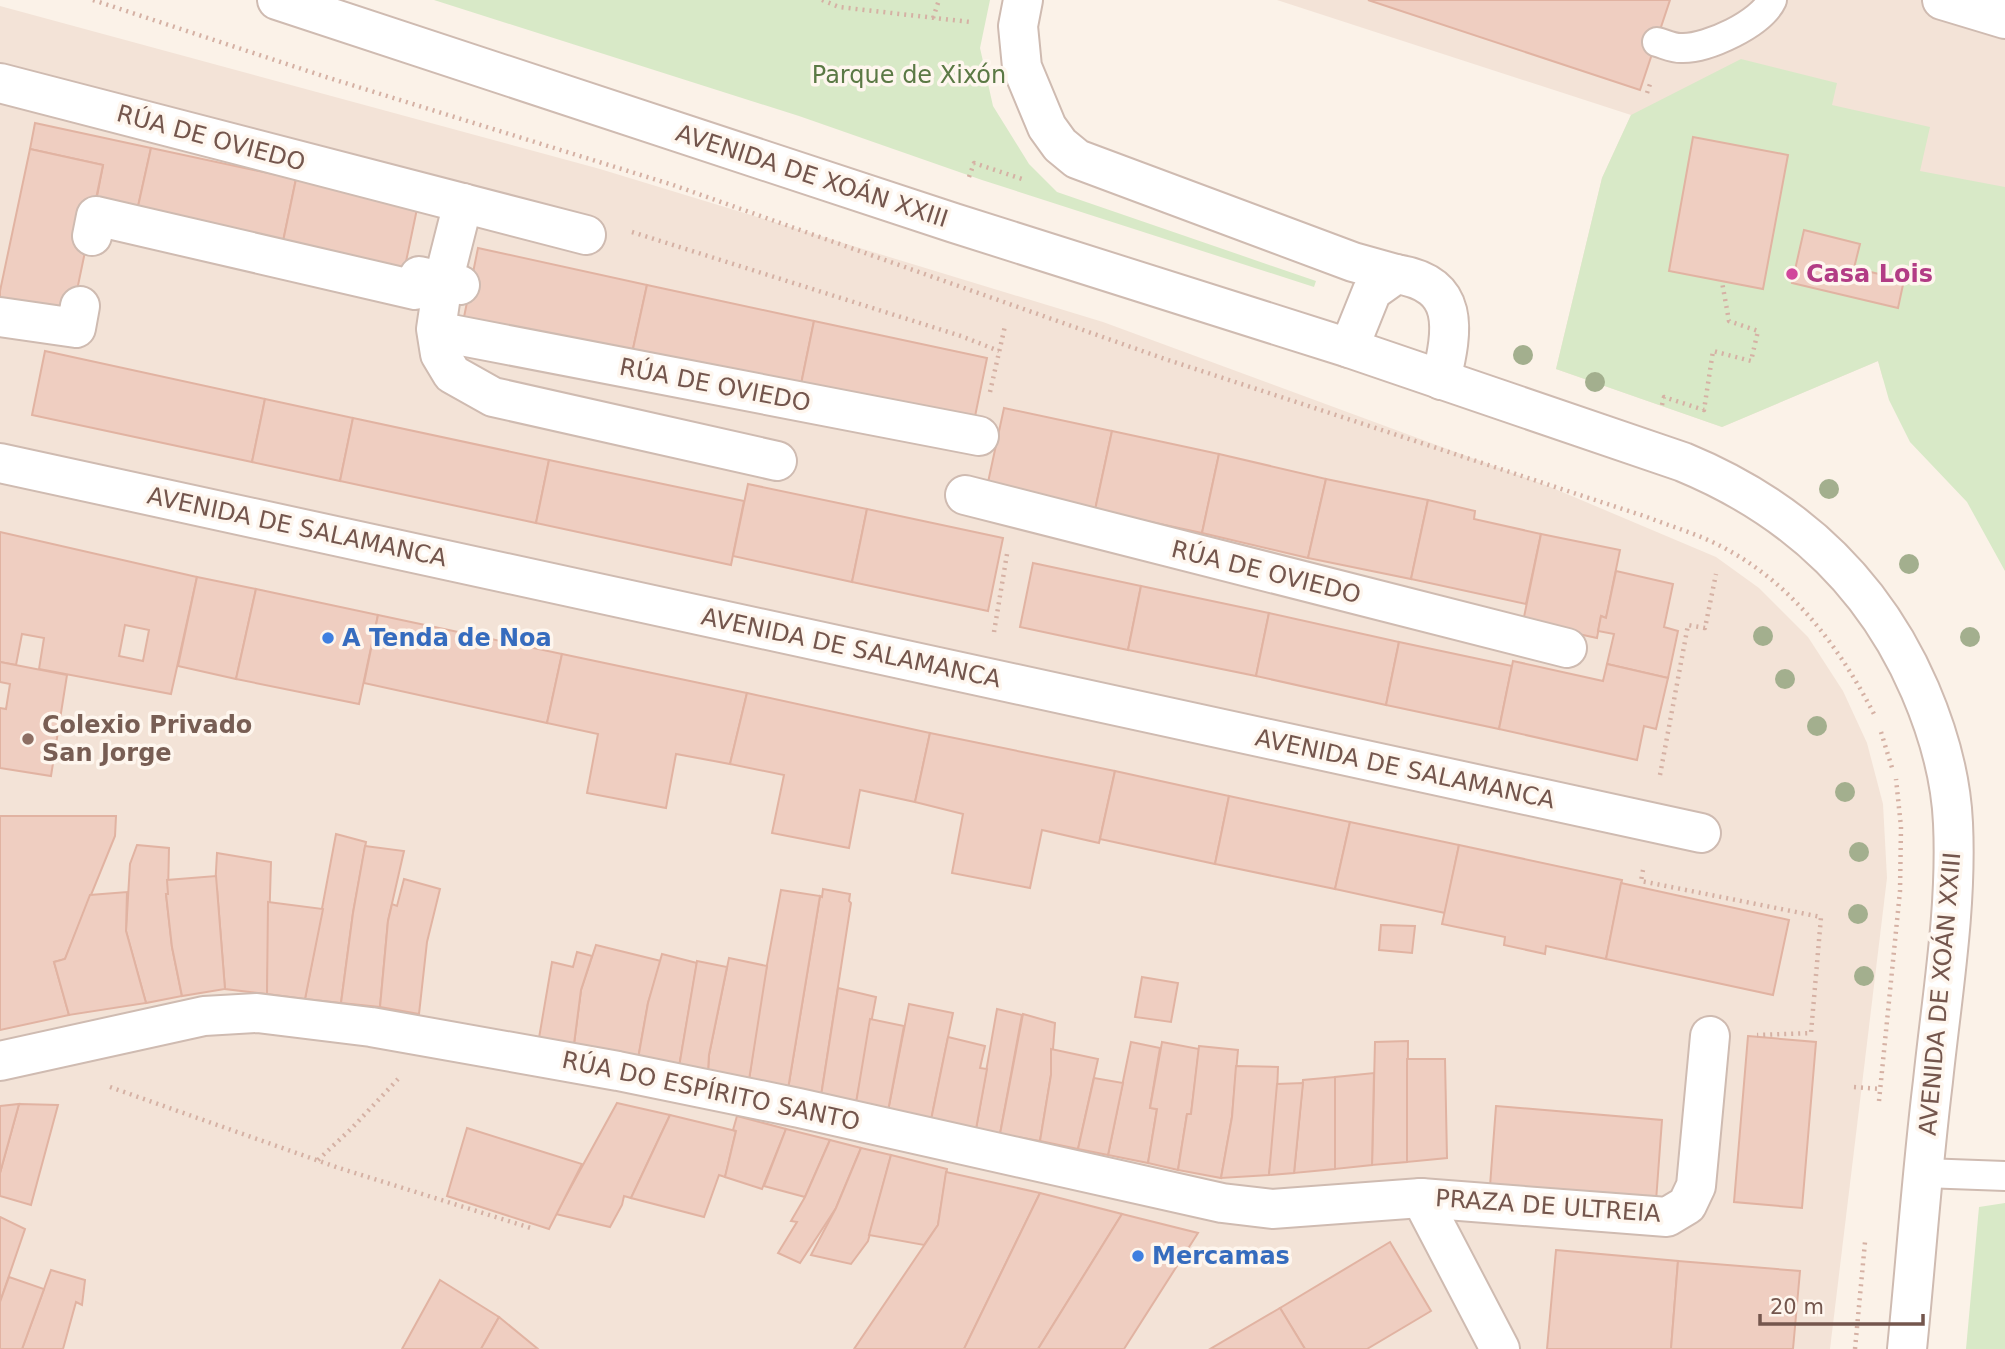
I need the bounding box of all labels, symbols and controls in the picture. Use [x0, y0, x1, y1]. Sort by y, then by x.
park label: Parque de Xixón [812, 61, 1006, 89]
street label: RÚA DE OVIEDO [114, 97, 309, 177]
street label: AVENIDA DE XOÁN XXIII [672, 118, 952, 233]
place label: Casa Lois [1806, 260, 1933, 288]
marker: Casa Lois [1784, 266, 1800, 282]
street label: RÚA DE OVIEDO [617, 351, 813, 417]
street label: AVENIDA DE SALAMANCA [145, 482, 450, 573]
street label: RÚA DE OVIEDO [1168, 533, 1364, 609]
street label: AVENIDA DE SALAMANCA [699, 603, 1004, 694]
place label: A Tenda de Noa [342, 624, 552, 652]
marker: A Tenda de Noa [320, 630, 336, 646]
place label: Colexio Privado San Jorge [42, 711, 252, 767]
street label: AVENIDA DE SALAMANCA [1253, 724, 1558, 815]
marker: Colexio Privado San Jorge [20, 731, 36, 747]
street label: AVENIDA DE XOÁN XXIII [1913, 851, 1966, 1137]
street label: RÚA DO ESPÍRITO SANTO [560, 1044, 863, 1136]
street label: PRAZA DE ULTREIA [1434, 1184, 1662, 1228]
place label: Mercamas [1152, 1242, 1290, 1270]
marker: Mercamas [1130, 1248, 1146, 1264]
scale bar [1760, 1282, 1923, 1326]
text: 20 m [1770, 1295, 1824, 1319]

